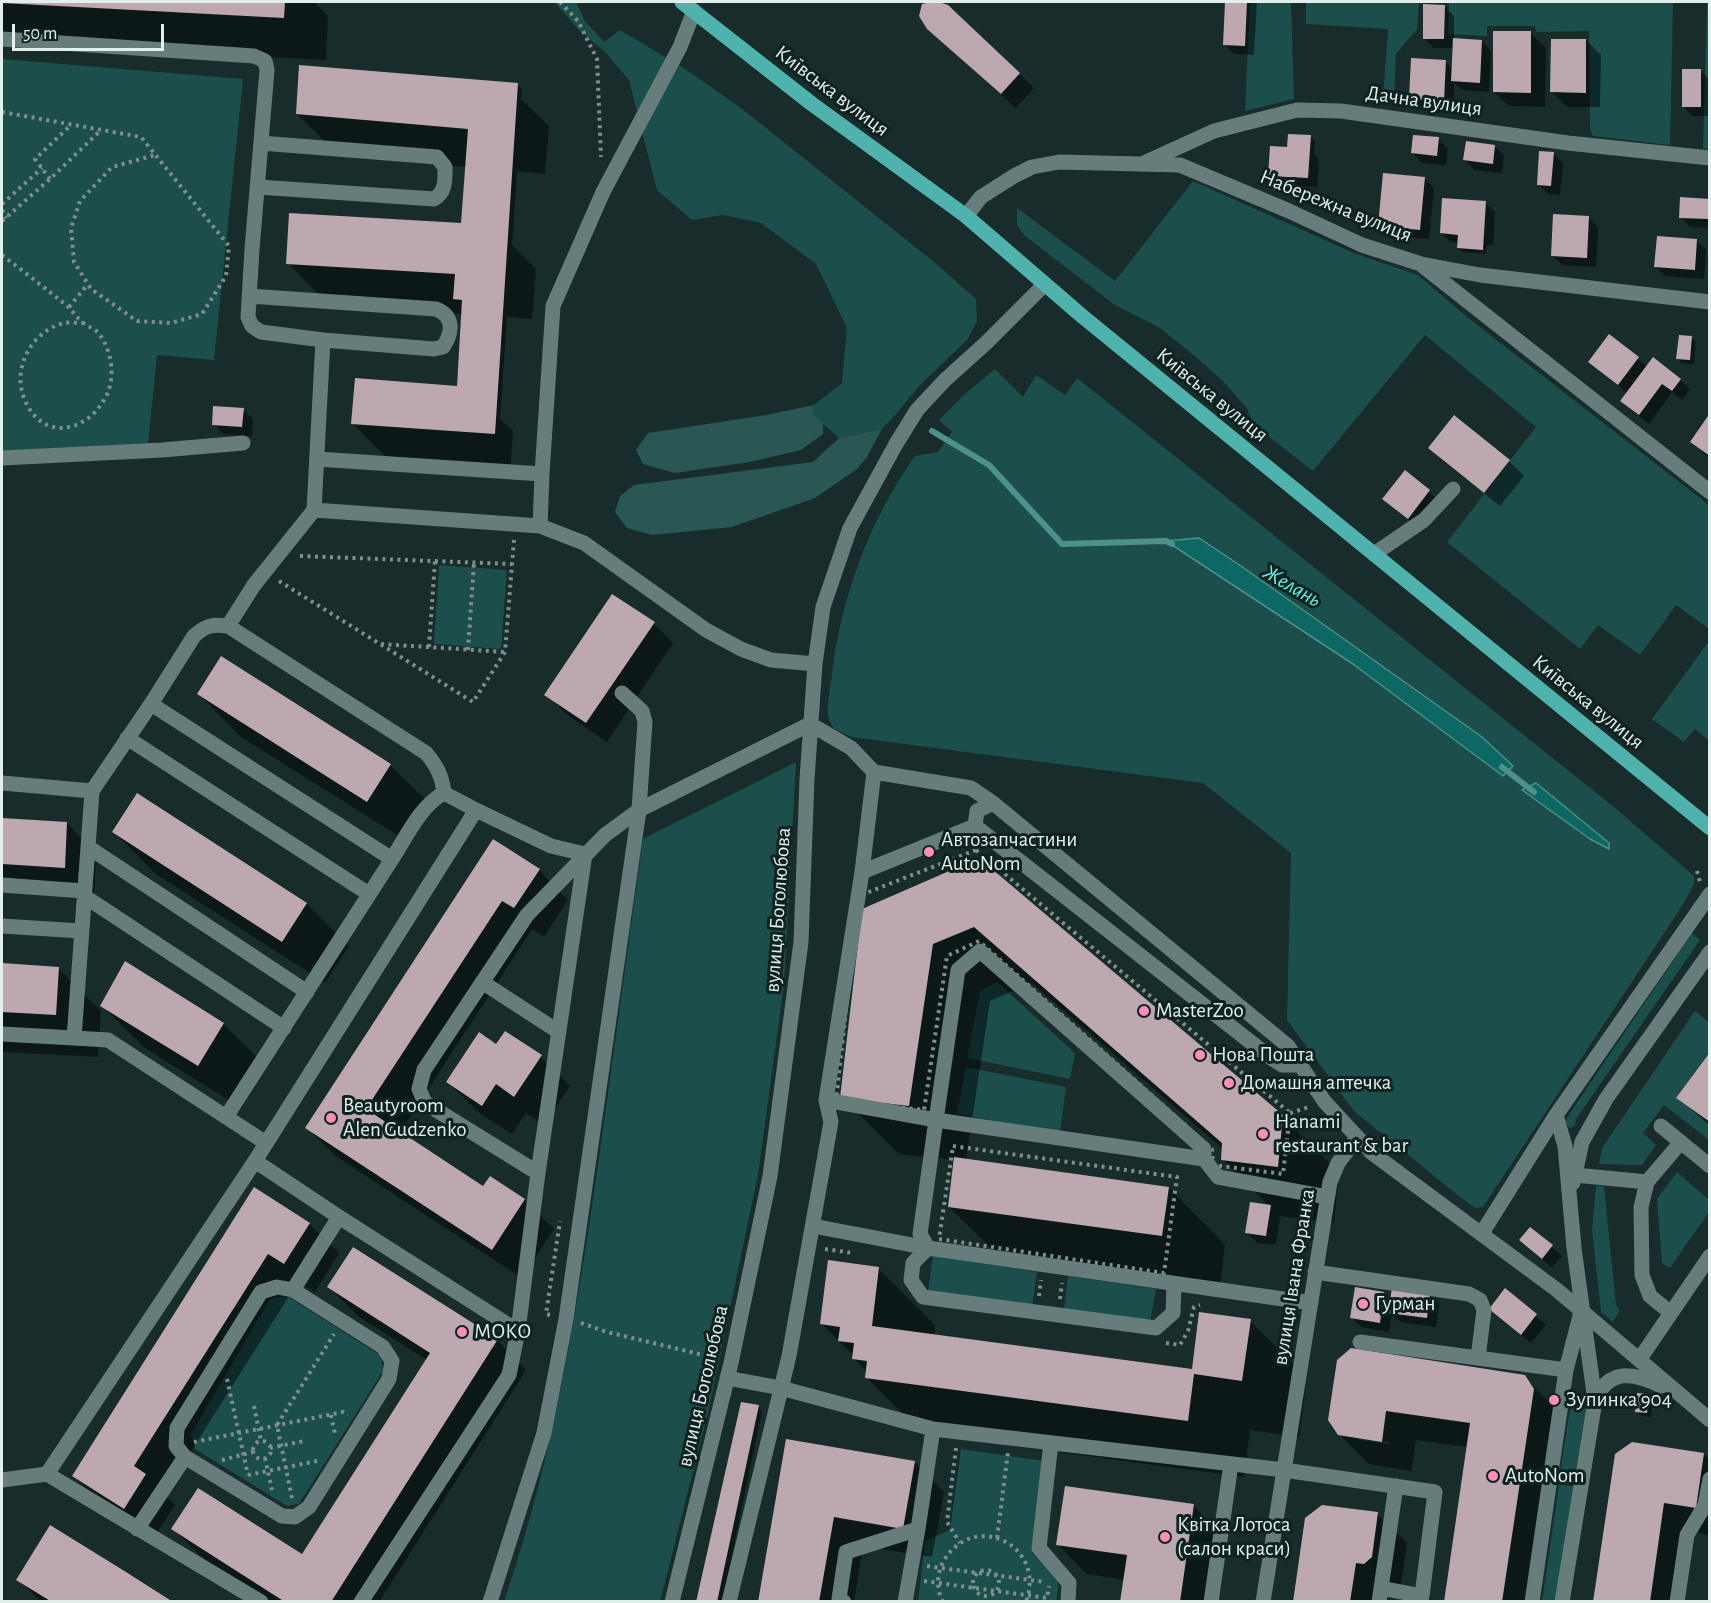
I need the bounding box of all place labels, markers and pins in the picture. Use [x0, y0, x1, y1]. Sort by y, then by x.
place label: Автозапчастини AutoNom [941, 827, 1077, 877]
marker: Автозапчастини AutoNom [922, 845, 936, 859]
place label: MasterZoo [1156, 998, 1244, 1024]
marker: MasterZoo [1137, 1004, 1151, 1018]
place label: Нова Пошта [1212, 1042, 1314, 1068]
marker: Нова Пошта [1193, 1048, 1207, 1062]
place label: Домашня аптечка [1241, 1070, 1391, 1096]
marker: Домашня аптечка [1222, 1076, 1236, 1090]
place label: Beautyroom Alen Gudzenko [343, 1093, 466, 1143]
place label: Hanami restaurant & bar [1275, 1109, 1408, 1159]
marker: Beautyroom Alen Gudzenko [324, 1111, 338, 1125]
marker: Hanami restaurant & bar [1256, 1127, 1270, 1141]
place label: Гурман [1375, 1291, 1435, 1317]
marker: Гурман [1356, 1297, 1370, 1311]
place label: МОКО [474, 1319, 531, 1345]
marker: МОКО [455, 1325, 469, 1339]
place label: Зупинка 904 [1566, 1387, 1672, 1413]
marker: Зупинка 904 [1547, 1393, 1561, 1407]
place label: AutoNom [1505, 1463, 1585, 1489]
marker: AutoNom [1486, 1469, 1500, 1483]
place label: Квітка Лотоса (салон краси) [1177, 1512, 1291, 1562]
marker: Квітка Лотоса (салон краси) [1158, 1530, 1172, 1544]

